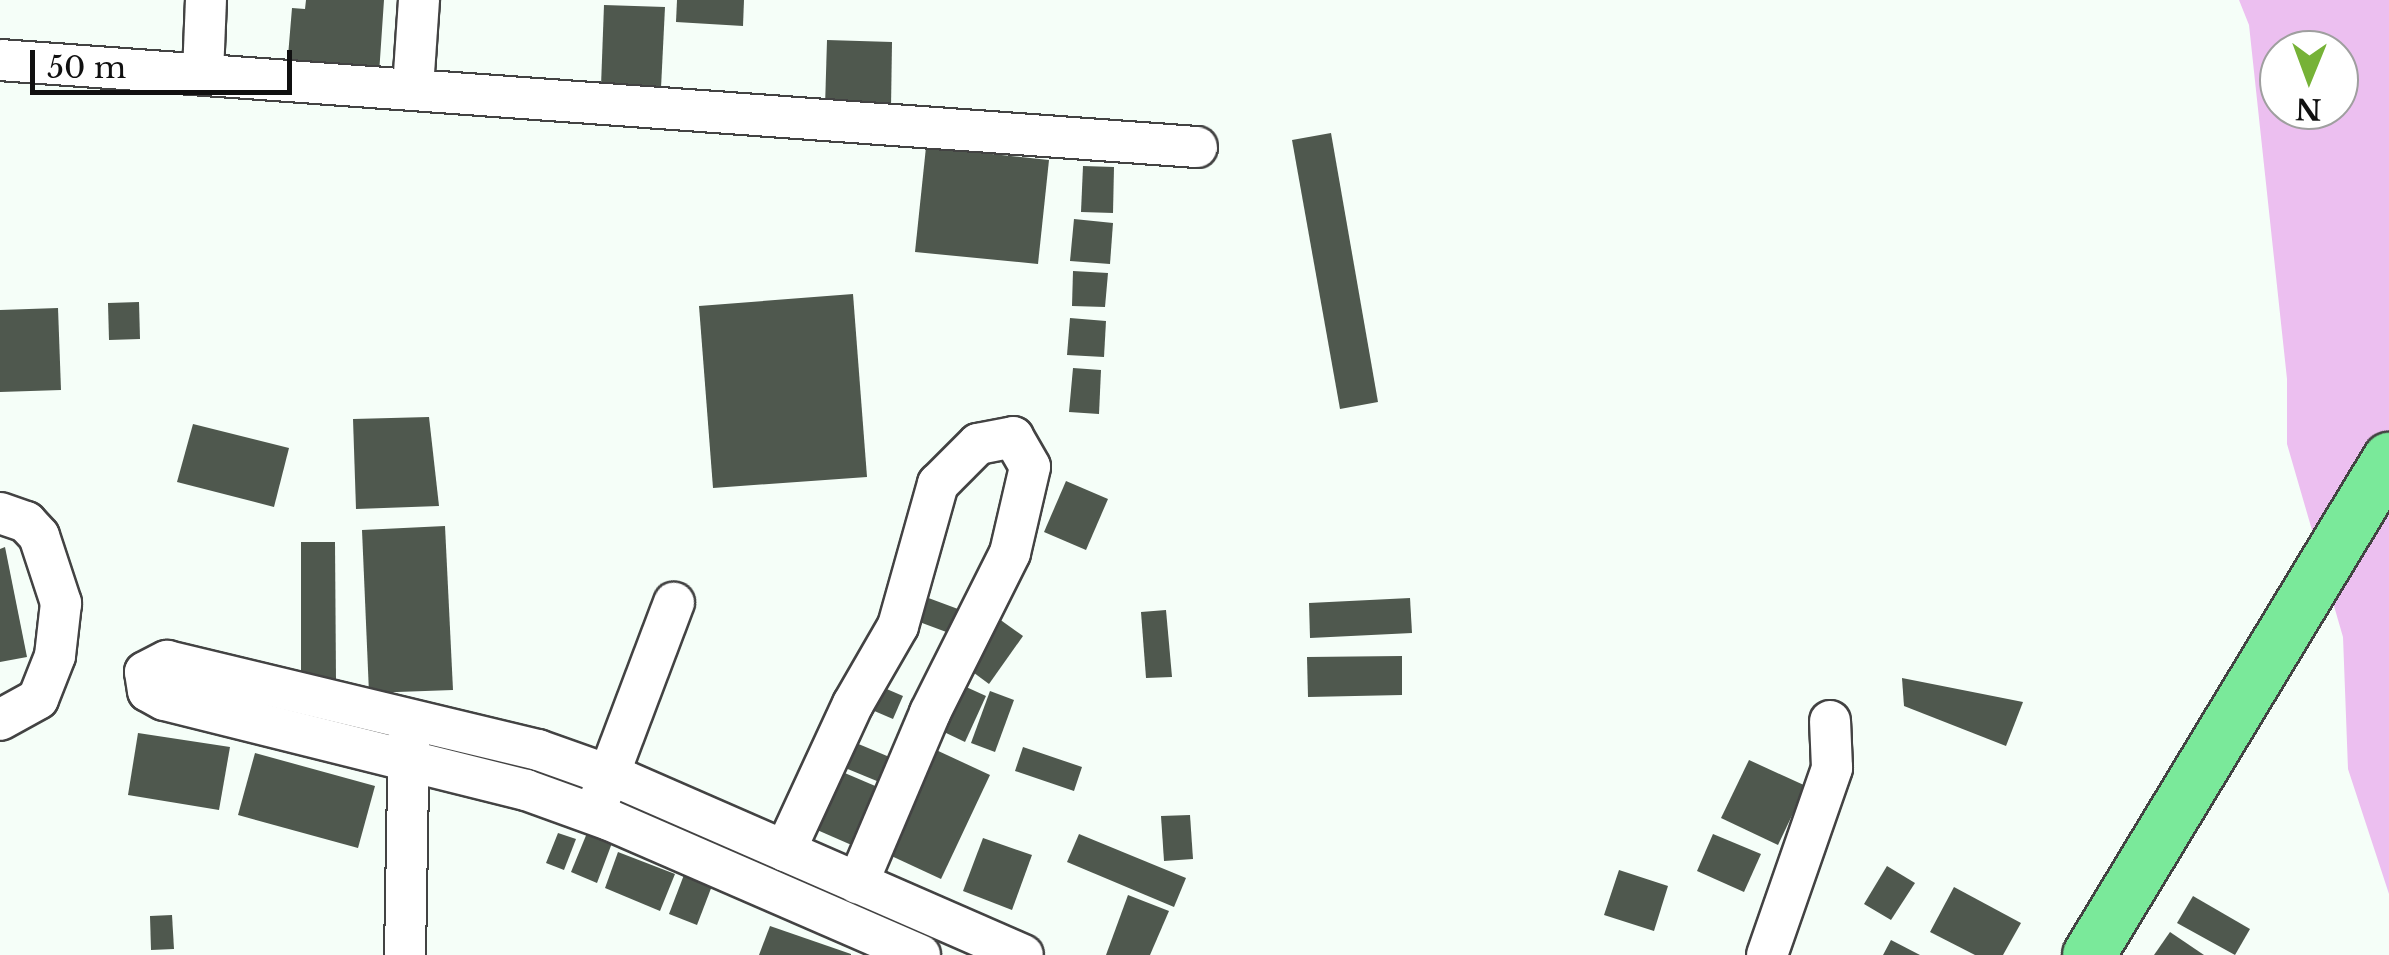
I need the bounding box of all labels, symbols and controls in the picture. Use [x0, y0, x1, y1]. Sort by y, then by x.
scale bar [35, 30, 298, 92]
north arrow [2259, 30, 2359, 130]
text: 50 m [47, 49, 126, 86]
text: N [2295, 91, 2322, 126]

